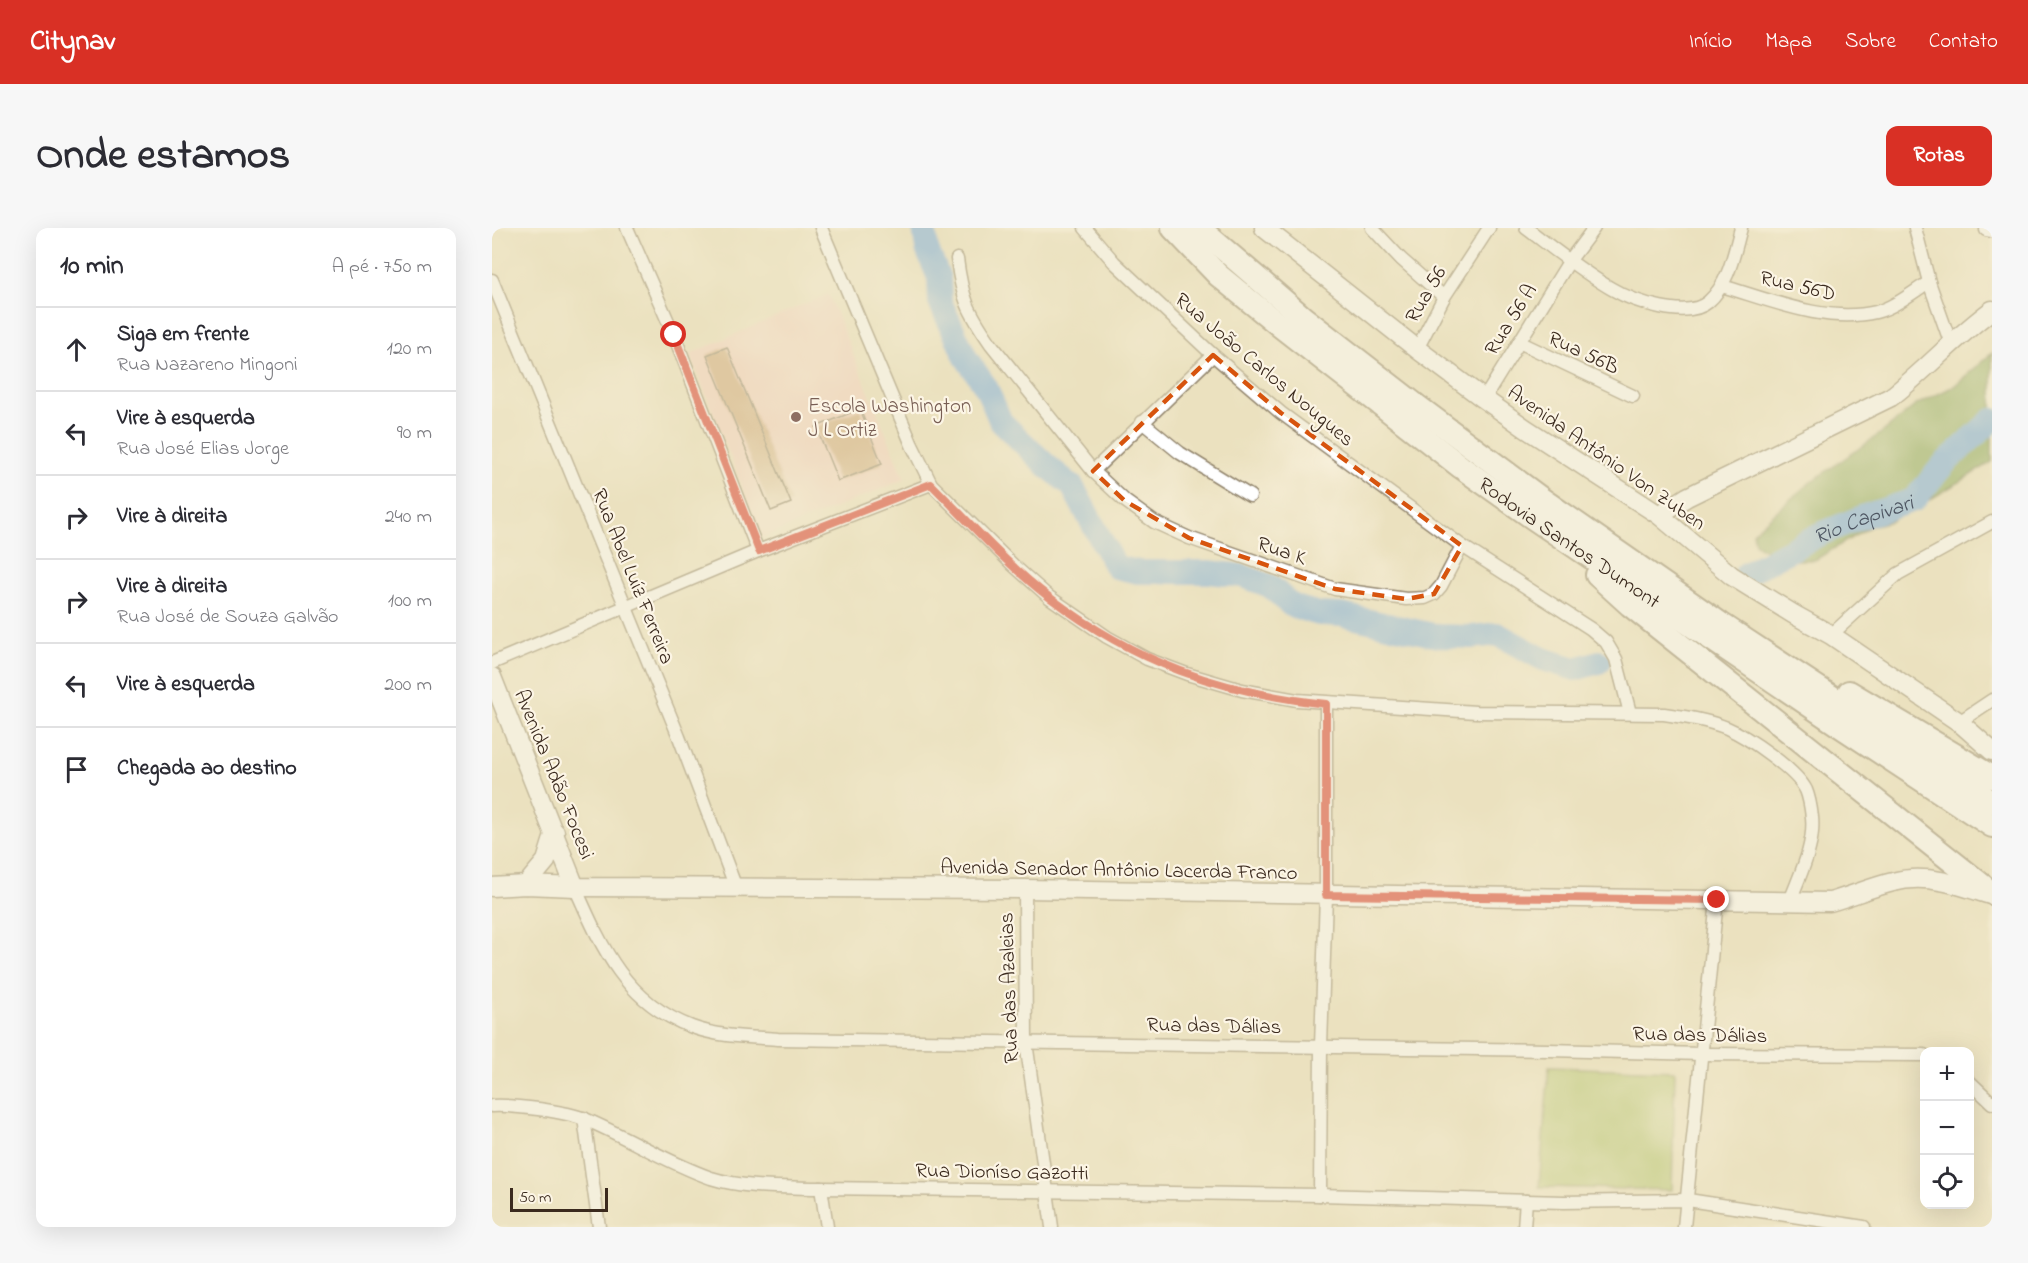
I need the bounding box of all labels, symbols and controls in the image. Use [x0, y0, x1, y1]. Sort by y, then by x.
text: Citynav [30, 22, 115, 63]
text: Início [1689, 27, 1732, 57]
text: Mapa [1765, 27, 1812, 57]
text: Sobre [1845, 27, 1896, 57]
text: Contato [1929, 27, 1998, 57]
text: Onde estamos [36, 126, 290, 187]
button: Rotas [1886, 126, 1992, 186]
text: 10 min [60, 248, 124, 286]
text: A pé · 750 m [332, 253, 432, 282]
street label: Rua 56 [1398, 261, 1455, 329]
street label: Rua 56D [1757, 264, 1838, 310]
street label: Rua 56 A [1478, 278, 1546, 362]
street label: Rua João Carlos Nougues [1166, 286, 1360, 456]
text: Siga em frente [117, 319, 249, 351]
route start [660, 321, 686, 347]
street label: Rua 56B [1543, 324, 1624, 383]
icon: ahead [60, 333, 93, 366]
text: 120 m [387, 335, 432, 364]
text: Rua Nazareno Mingoni [117, 351, 298, 380]
street label: Avenida Antônio Von Zuben [1500, 379, 1711, 539]
place label: Escola Washington J L Ortiz [808, 392, 971, 446]
text: Vire à esquerda [117, 403, 255, 435]
marker: Escola Washington J L Ortiz [789, 410, 803, 424]
icon: left [60, 417, 93, 450]
text: 90 m [397, 419, 432, 448]
text: Rua José Elias Jorge [117, 435, 289, 464]
street label: Rodovia Santos Dumont [1471, 471, 1666, 617]
street label: Rua Abel Luíz Ferreira [583, 484, 681, 669]
water label: Rio Capivari [1809, 488, 1920, 554]
icon: right [60, 501, 93, 534]
text: Vire à direita [117, 501, 227, 533]
text: 240 m [385, 503, 432, 532]
street label: Rua K [1253, 530, 1311, 575]
text: Vire à direita [117, 571, 227, 603]
icon: right [60, 585, 93, 618]
text: 100 m [388, 587, 432, 616]
text: Rua José de Souza Galvão [117, 603, 338, 632]
icon: left [60, 669, 93, 702]
text: Vire à esquerda [117, 669, 255, 701]
text: 200 m [384, 671, 432, 700]
street label: Avenida Adão Focesi [505, 685, 601, 864]
icon: arrive [60, 753, 93, 786]
text: Chegada ao destino [117, 753, 297, 785]
street label: Avenida Senador Antônio Lacerda Franco [940, 853, 1298, 889]
route end [1703, 886, 1729, 912]
street label: Rua das Azaleias [992, 912, 1028, 1064]
street label: Rua das Dálias [1146, 1011, 1282, 1043]
street label: Rua das Dálias [1632, 1020, 1768, 1052]
map controls [1920, 1047, 1974, 1209]
button: + [1920, 1047, 1974, 1101]
button: − [1920, 1101, 1974, 1155]
button: locate [1920, 1155, 1974, 1209]
street label: Rua Dioníso Gazotti [915, 1156, 1089, 1190]
scale bar [510, 1185, 608, 1212]
text: 50 m [519, 1186, 551, 1210]

